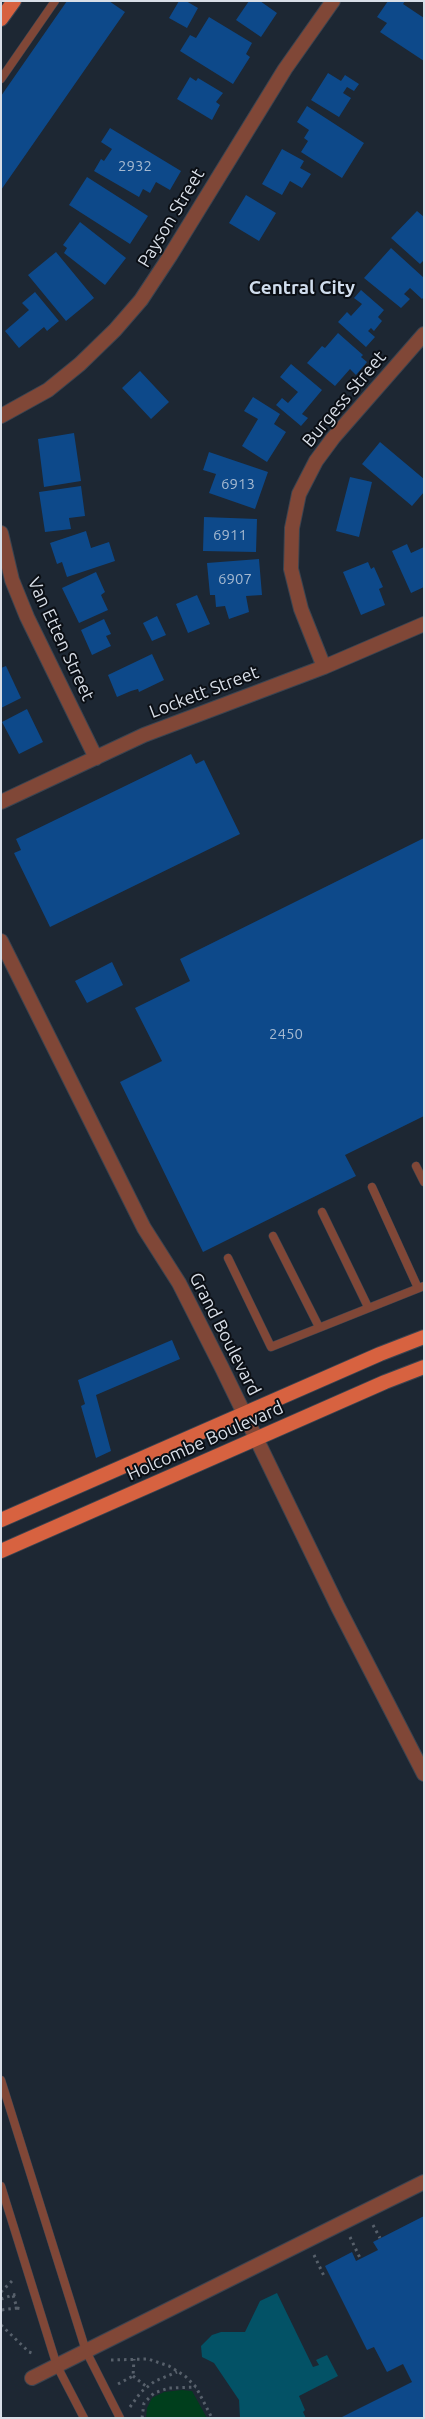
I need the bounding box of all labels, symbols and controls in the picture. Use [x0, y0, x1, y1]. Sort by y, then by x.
house number: 2932 [118, 157, 152, 175]
street label: Payson Street [133, 165, 209, 271]
district label: Central City [249, 277, 355, 299]
street label: Burgess Street [298, 347, 390, 451]
house number: 6913 [221, 475, 255, 493]
house number: 6911 [213, 526, 247, 544]
house number: 6907 [218, 570, 252, 588]
street label: Van Etten Street [23, 574, 99, 704]
street label: Lockett Street [146, 661, 262, 723]
house number: 2450 [269, 1025, 303, 1043]
street label: Grand Boulevard [185, 1269, 265, 1399]
street label: Holcombe Boulevard [123, 1397, 287, 1485]

